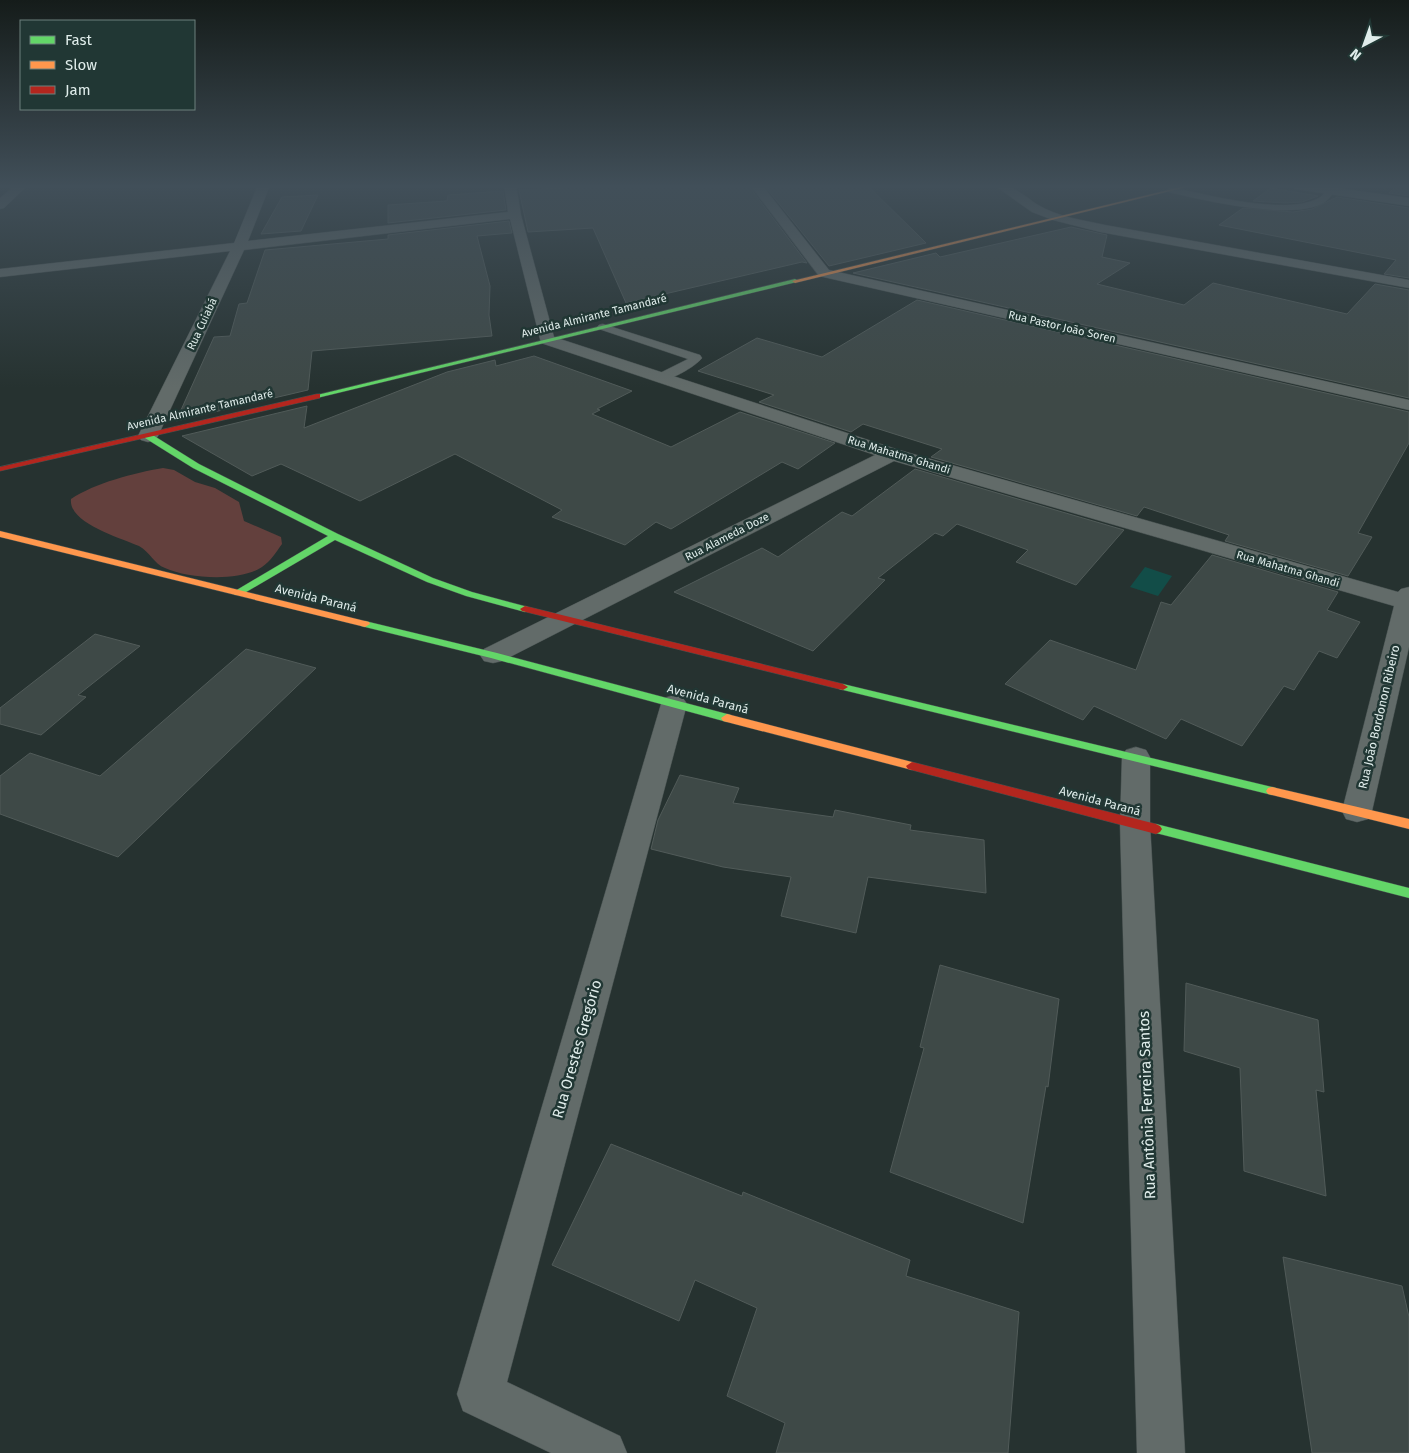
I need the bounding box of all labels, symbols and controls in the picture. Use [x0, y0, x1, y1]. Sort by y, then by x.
legend [20, 20, 195, 110]
north arrow [1339, 20, 1389, 70]
text: Fast [65, 31, 92, 49]
text: N [1347, 45, 1365, 64]
text: Slow [65, 56, 97, 74]
text: Jam [65, 81, 91, 99]
street label: Avenida Almirante Tamandaré [520, 292, 668, 340]
street label: Rua Cuiabá [184, 296, 220, 352]
street label: Rua Pastor João Soren [1007, 308, 1117, 346]
street label: Avenida Almirante Tamandaré [126, 387, 274, 433]
street label: Rua Mahatma Ghandi [846, 433, 952, 477]
street label: Rua Alameda Doze [683, 510, 771, 564]
street label: Rua Mahatma Ghandi [1235, 548, 1341, 590]
street label: Avenida Paraná [274, 581, 358, 615]
street label: Rua João Bordonon Ribeiro [1356, 644, 1402, 790]
street label: Avenida Paraná [666, 681, 750, 717]
street label: Avenida Paraná [1058, 783, 1142, 819]
street label: Rua Orestes Gregório [549, 978, 605, 1120]
street label: Rua Antônia Ferreira Santos [1135, 1011, 1159, 1199]

